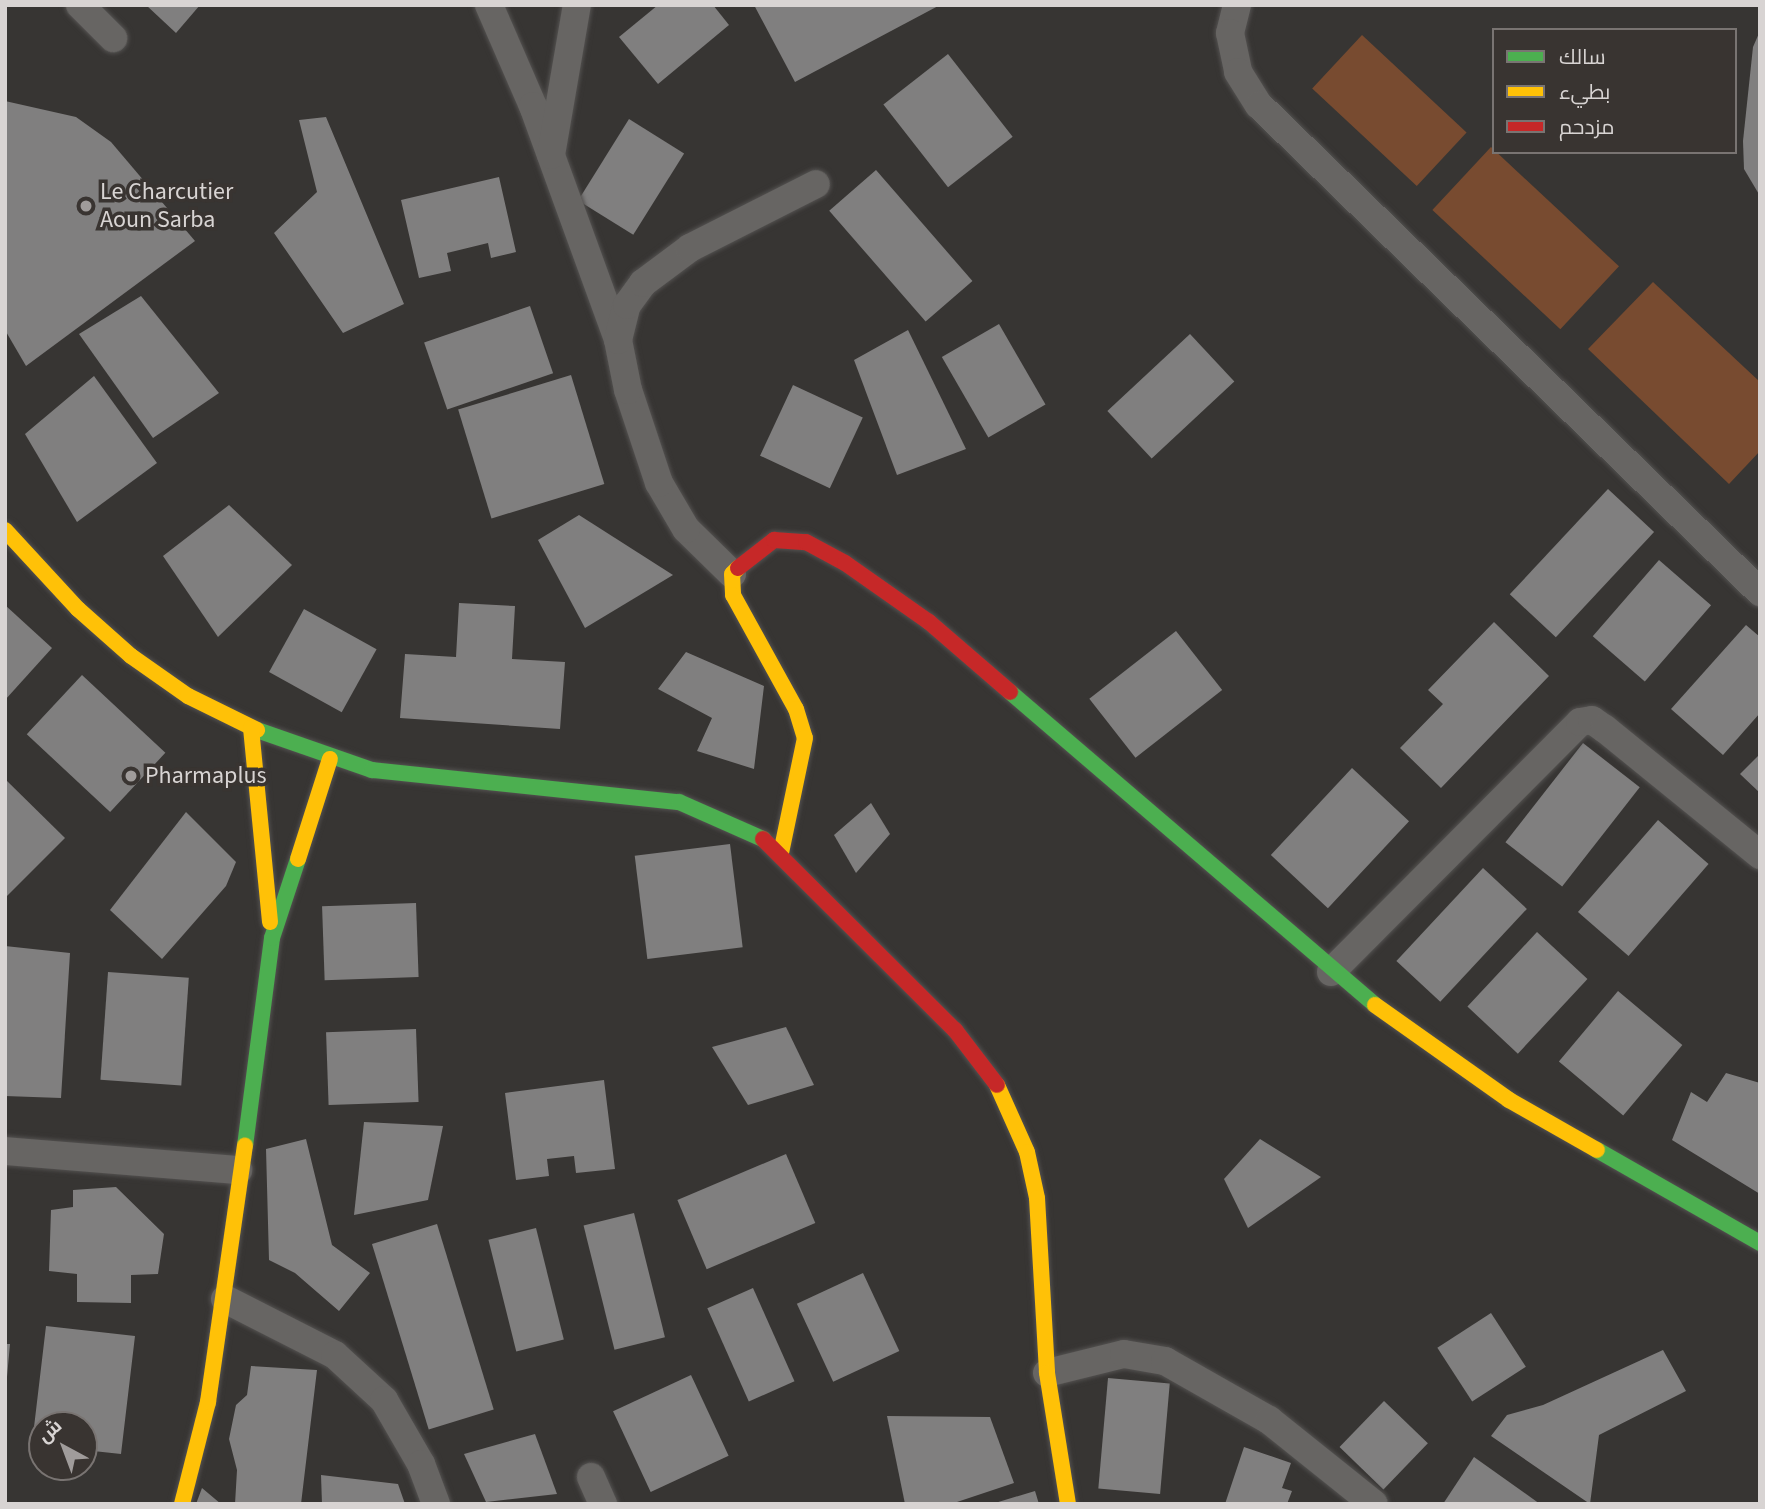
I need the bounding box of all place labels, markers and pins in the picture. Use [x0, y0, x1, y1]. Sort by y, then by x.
place label: Le Charcutier Aoun Sarba [100, 178, 233, 234]
marker: Le Charcutier Aoun Sarba [78, 198, 94, 214]
place label: Pharmaplus [145, 762, 267, 790]
marker: Pharmaplus [123, 768, 139, 784]

